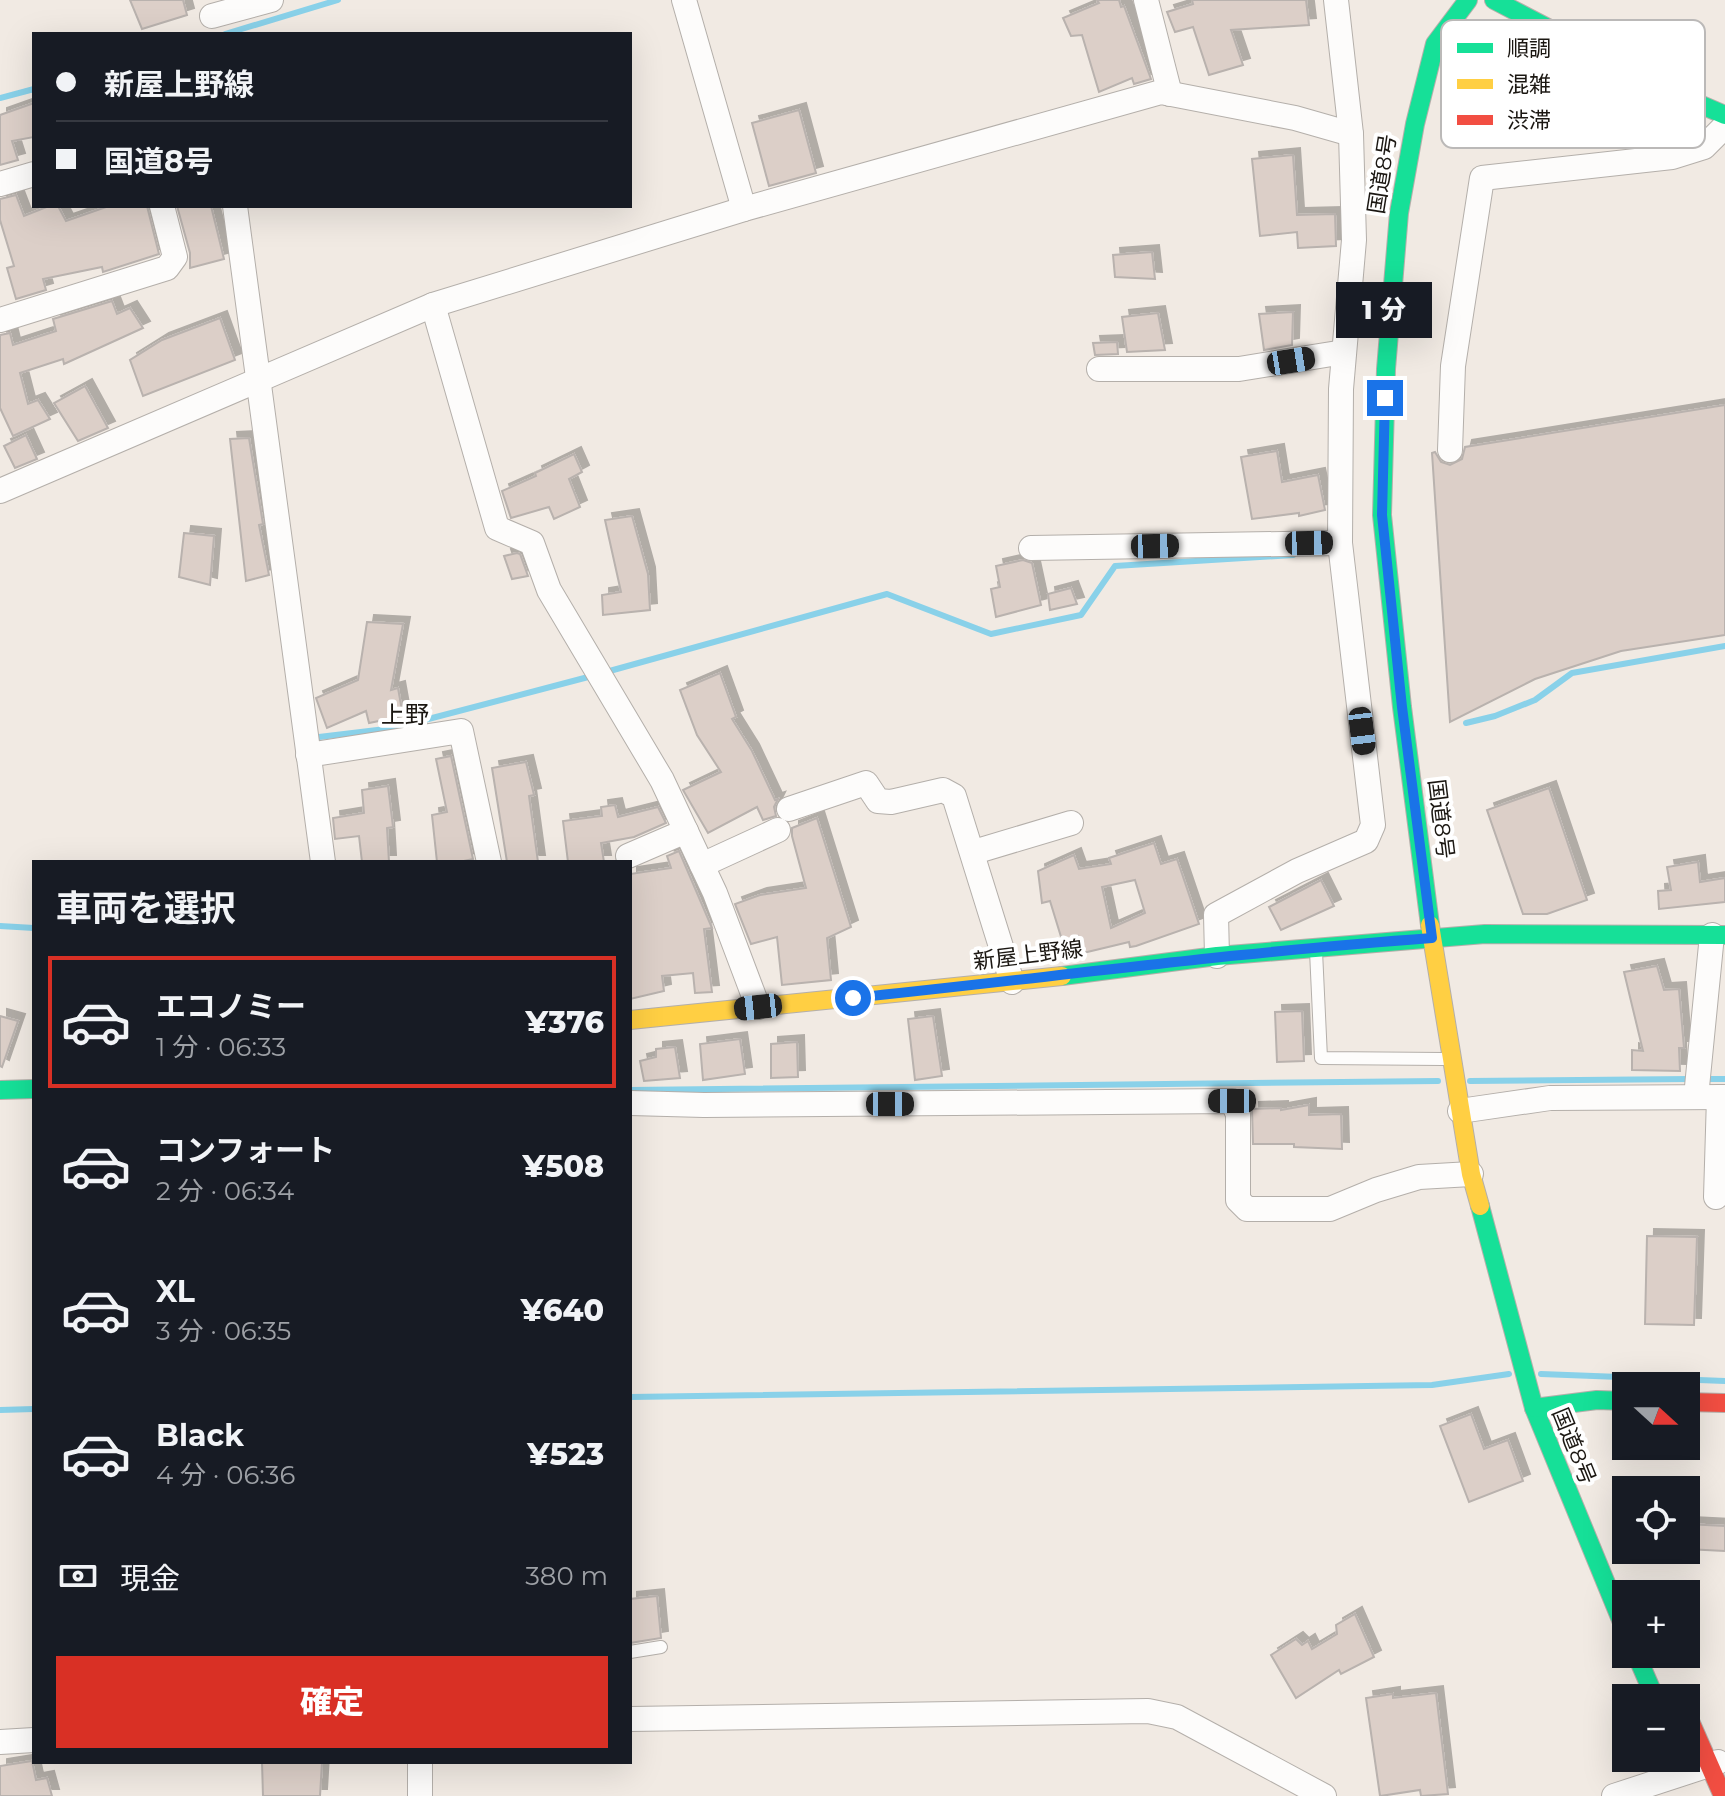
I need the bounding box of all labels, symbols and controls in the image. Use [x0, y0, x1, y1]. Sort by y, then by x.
legend [1441, 20, 1705, 148]
text: 順調 [1507, 35, 1551, 62]
text: 新屋上野線 [104, 66, 254, 103]
text: 混雑 [1507, 71, 1551, 98]
text: 渋滞 [1507, 107, 1551, 134]
street label: 国道8号 [1362, 132, 1402, 216]
text: 国道8号 [104, 143, 214, 180]
callout: 1 分 [1337, 282, 1433, 338]
text: 1 分 [1362, 294, 1406, 326]
car [1265, 345, 1317, 377]
route end [1367, 380, 1403, 416]
car [1285, 531, 1333, 555]
car [1131, 534, 1179, 558]
district label: 上野 [381, 700, 429, 729]
car [1347, 706, 1377, 756]
street label: 国道8号 [1423, 778, 1459, 860]
text: 車両を選択 [56, 886, 236, 930]
street label: 新屋上野線 [972, 935, 1084, 975]
route start [835, 980, 871, 1016]
icon: car [60, 986, 132, 1058]
text: エコノミー [156, 988, 306, 1025]
car [733, 993, 783, 1021]
text: ¥376 [525, 1004, 604, 1041]
text: 1 分 · 06:33 [156, 1031, 286, 1063]
car [1208, 1089, 1256, 1113]
car [866, 1092, 914, 1116]
icon: car [60, 1130, 132, 1202]
text: コンフォート [156, 1132, 335, 1169]
text: ¥508 [523, 1148, 604, 1185]
text: 2 分 · 06:34 [156, 1175, 294, 1207]
text: XL [156, 1273, 195, 1310]
icon: car [60, 1274, 132, 1346]
text: ¥640 [521, 1292, 604, 1329]
text: 3 分 · 06:35 [156, 1315, 291, 1347]
north arrow [1612, 1372, 1700, 1460]
map controls [1612, 1372, 1700, 1772]
street label: 国道8号 [1546, 1404, 1602, 1488]
text: Black [156, 1417, 244, 1454]
icon: car [60, 1418, 132, 1490]
text: ¥523 [527, 1436, 604, 1473]
text: 4 分 · 06:36 [156, 1459, 295, 1491]
button: locate [1612, 1476, 1700, 1564]
icon: cash [56, 1554, 100, 1598]
text: 現金 [120, 1560, 180, 1597]
text: 380 m [525, 1560, 608, 1592]
button: + [1612, 1580, 1700, 1668]
button: 確定 [56, 1656, 608, 1748]
button: − [1612, 1684, 1700, 1772]

